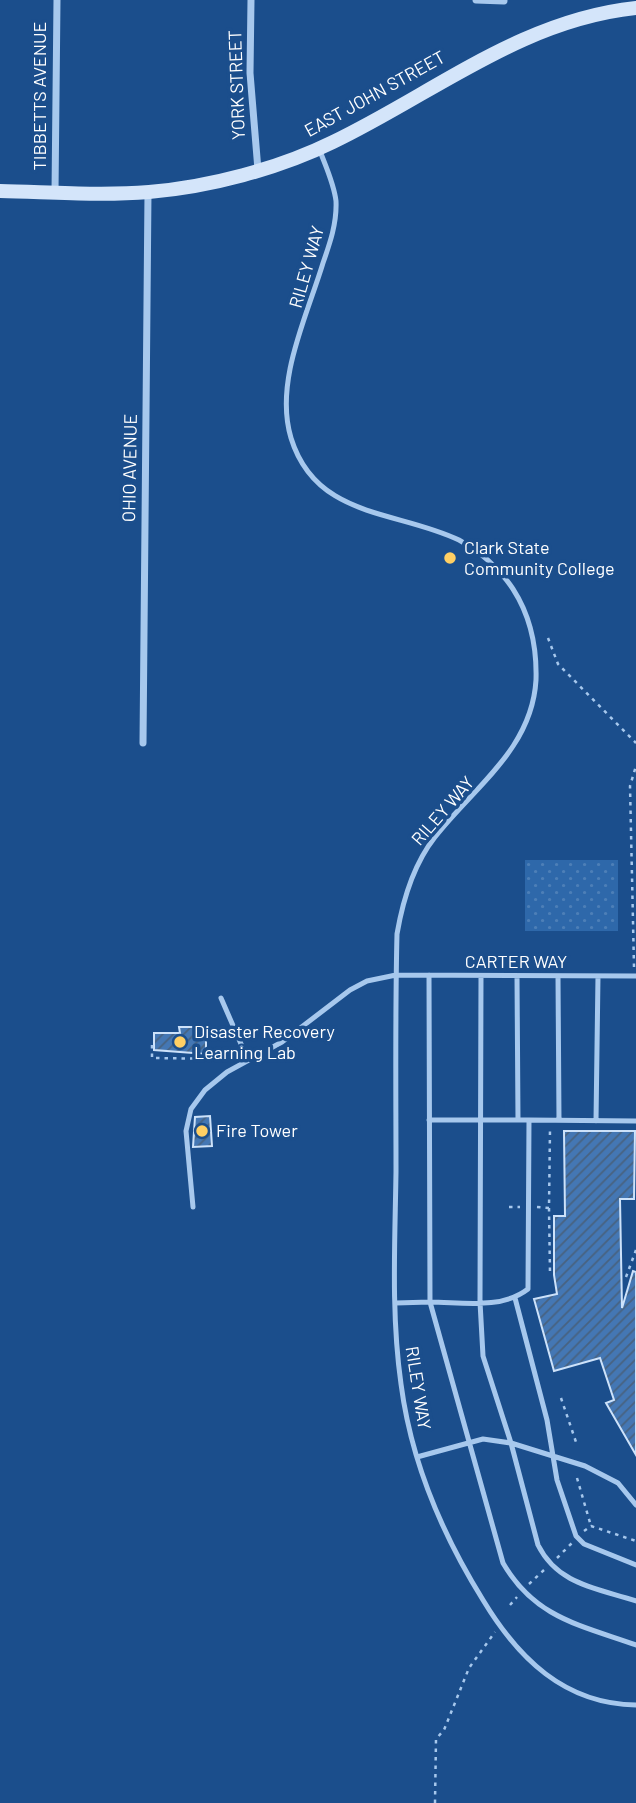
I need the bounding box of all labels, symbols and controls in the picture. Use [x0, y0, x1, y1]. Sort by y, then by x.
street label: TIBBETTS AVENUE [28, 22, 50, 170]
street label: YORK STREET [223, 30, 249, 140]
street label: EAST JOHN STREET [300, 45, 449, 141]
street label: RILEY WAY [284, 223, 328, 310]
street label: OHIO AVENUE [117, 414, 141, 522]
place label: Clark State Community College [464, 536, 615, 579]
marker: Clark State Community College [442, 550, 458, 566]
street label: RILEY WAY [406, 771, 478, 849]
street label: CARTER WAY [465, 950, 567, 972]
place label: Disaster Recovery Learning Lab [194, 1020, 335, 1063]
marker: Disaster Recovery Learning Lab [172, 1034, 188, 1050]
place label: Fire Tower [216, 1119, 298, 1141]
marker: Fire Tower [194, 1123, 210, 1139]
street label: RILEY WAY [402, 1344, 436, 1431]

